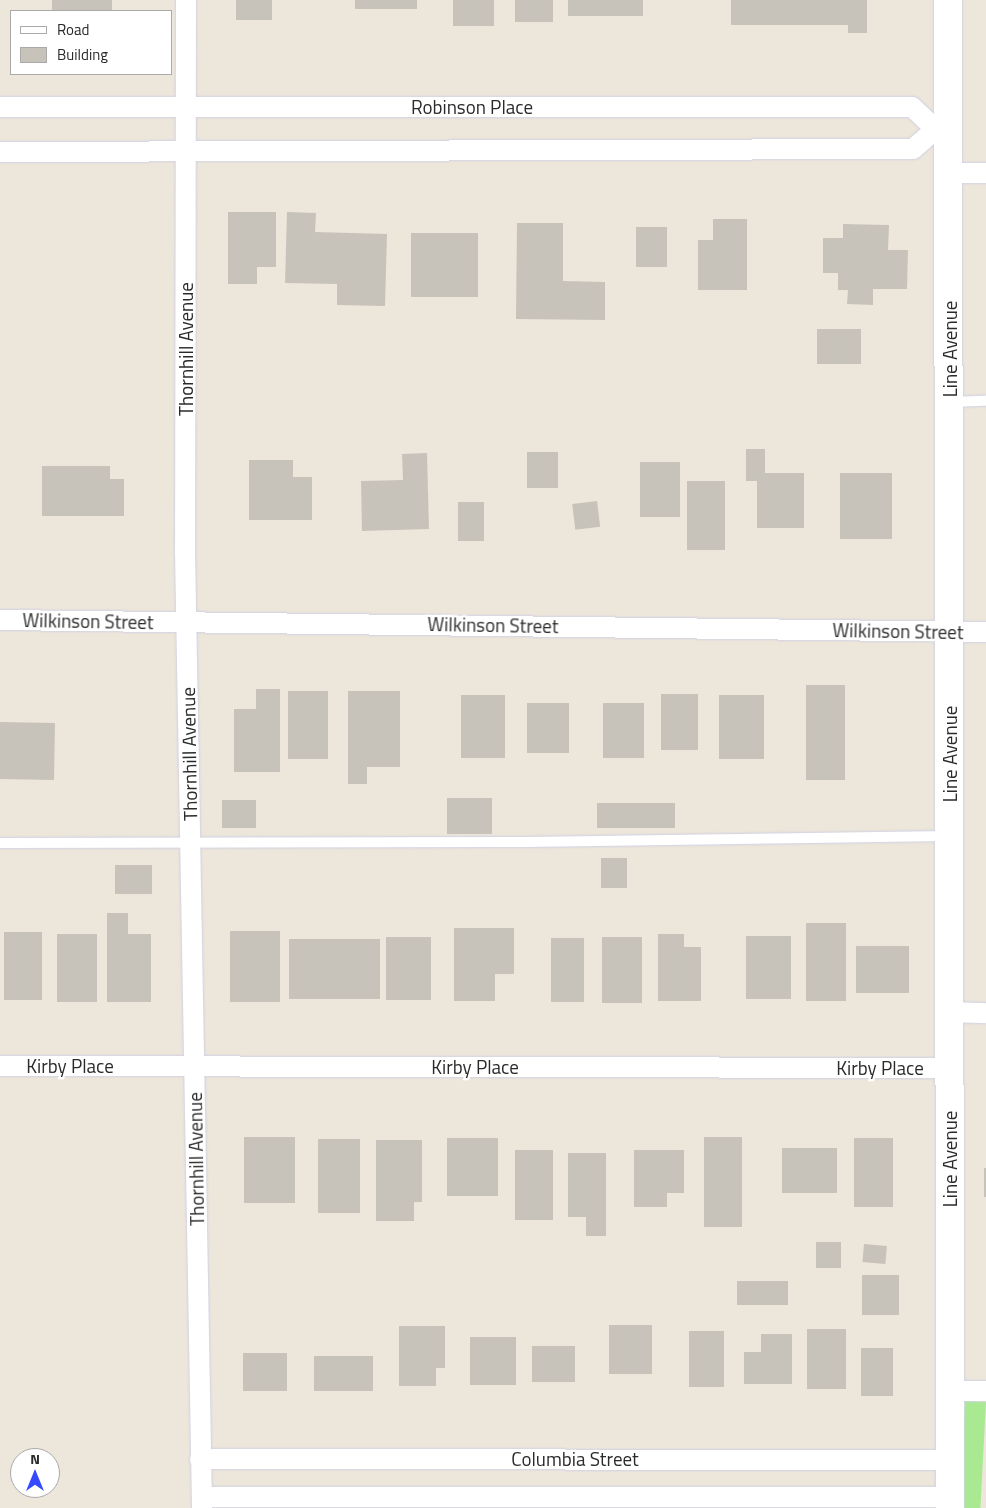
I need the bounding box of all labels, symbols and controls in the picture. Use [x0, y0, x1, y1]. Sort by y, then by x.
legend [10, 10, 172, 75]
text: Road [57, 18, 89, 41]
text: Building [57, 43, 108, 66]
street label: Robinson Place [411, 96, 533, 118]
street label: Thornhill Avenue [175, 282, 197, 416]
street label: Line Avenue [939, 301, 961, 397]
street label: Wilkinson Street [22, 608, 154, 634]
street label: Wilkinson Street [427, 612, 559, 638]
street label: Wilkinson Street [832, 618, 964, 644]
street label: Thornhill Avenue [176, 687, 202, 821]
street label: Line Avenue [939, 706, 961, 802]
street label: Kirby Place [26, 1055, 114, 1077]
street label: Kirby Place [431, 1056, 519, 1078]
street label: Kirby Place [836, 1057, 924, 1079]
street label: Thornhill Avenue [183, 1092, 209, 1226]
street label: Line Avenue [939, 1111, 961, 1207]
north arrow [10, 1448, 60, 1498]
text: N [30, 1448, 40, 1469]
street label: Columbia Street [511, 1448, 639, 1470]

